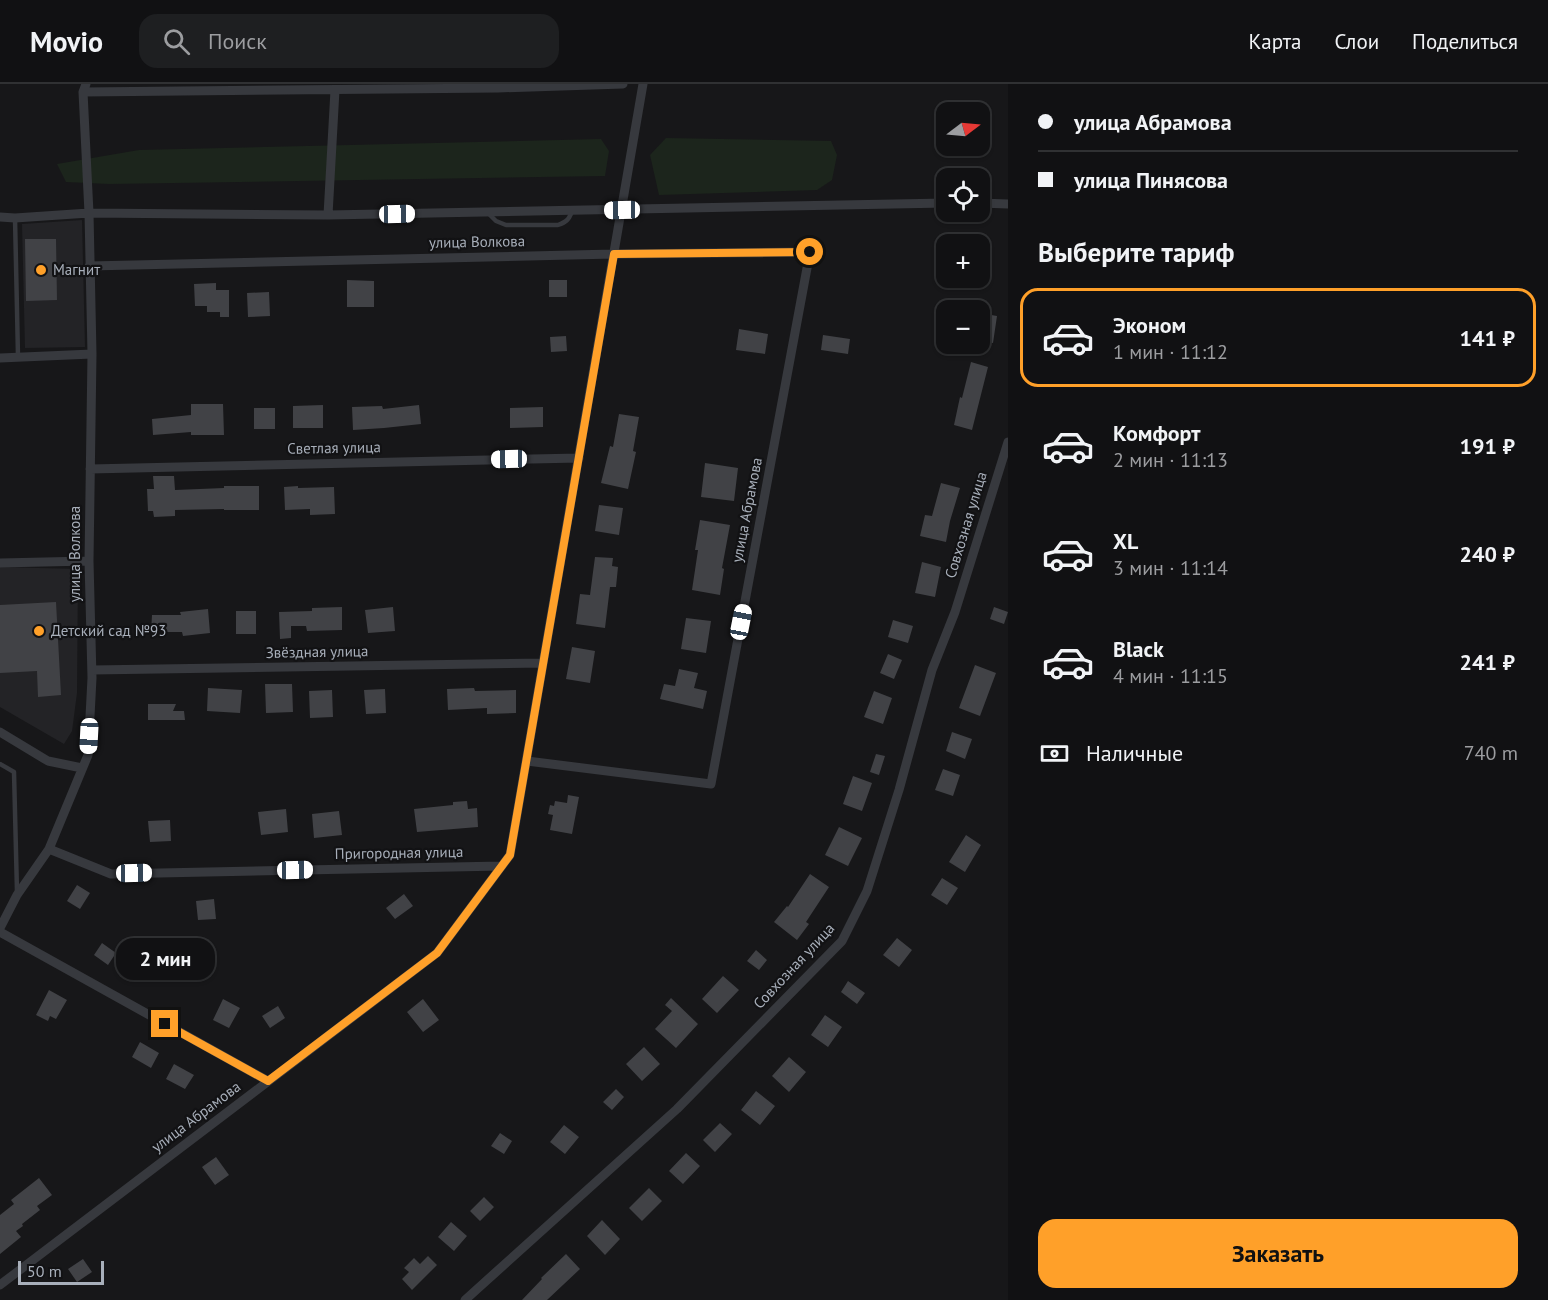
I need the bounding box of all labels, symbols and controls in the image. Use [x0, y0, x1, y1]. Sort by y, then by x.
search box [139, 14, 559, 68]
text: Movio [30, 23, 103, 60]
icon: search [160, 25, 193, 58]
text: Поиск [208, 27, 267, 55]
text: Карта [1248, 28, 1301, 55]
text: Слои [1334, 28, 1379, 55]
text: Поделиться [1412, 28, 1518, 55]
north arrow [936, 102, 990, 156]
map controls [936, 102, 990, 354]
text: улица Абрамова [1074, 108, 1232, 136]
text: улица Пинясова [1074, 166, 1228, 194]
button: locate [936, 168, 990, 222]
car [604, 201, 640, 219]
car [379, 205, 415, 223]
street label: улица Волкова [429, 231, 525, 252]
button: + [936, 234, 990, 288]
text: Выберите тариф [1038, 235, 1234, 269]
route start [796, 238, 823, 265]
place label: Магнит [53, 260, 100, 279]
marker: Магнит [34, 263, 48, 277]
button: − [936, 300, 990, 354]
icon: car [1041, 311, 1095, 365]
text: Эконом [1113, 311, 1186, 339]
text: 141 ₽ [1460, 324, 1515, 352]
text: 1 мин · 11:12 [1113, 339, 1228, 365]
icon: car [1041, 419, 1095, 473]
text: Комфорт [1113, 419, 1201, 447]
text: 191 ₽ [1460, 432, 1515, 460]
street label: Светлая улица [287, 437, 381, 458]
text: 2 мин · 11:13 [1113, 447, 1228, 473]
car [491, 450, 527, 468]
street label: улица Абрамова [727, 456, 766, 564]
street label: Совхозная улица [940, 469, 991, 580]
street label: улица Волкова [65, 506, 84, 602]
icon: car [1041, 527, 1095, 581]
text: XL [1113, 527, 1138, 555]
text: 240 ₽ [1460, 540, 1515, 568]
text: 3 мин · 11:14 [1113, 555, 1228, 581]
car [729, 603, 753, 641]
place label: Детский сад №93 [51, 621, 166, 640]
marker: Детский сад №93 [32, 624, 46, 638]
icon: car [1041, 635, 1095, 689]
text: Black [1113, 635, 1164, 663]
street label: Звёздная улица [265, 641, 369, 662]
text: 241 ₽ [1460, 648, 1515, 676]
text: 4 мин · 11:15 [1113, 663, 1228, 689]
car [79, 718, 99, 754]
icon: cash [1038, 737, 1071, 770]
text: Наличные [1086, 739, 1183, 767]
text: 740 m [1464, 740, 1518, 766]
street label: Пригородная улица [335, 842, 463, 863]
car [277, 861, 313, 879]
car [116, 864, 152, 882]
street label: Совхозная улица [749, 919, 838, 1013]
callout: 2 мин [116, 937, 214, 979]
text: 2 мин [140, 946, 191, 972]
route end [151, 1010, 178, 1037]
street label: улица Абрамова [147, 1077, 244, 1156]
button: Заказать [1038, 1219, 1518, 1288]
scale bar [18, 1258, 104, 1286]
text: 50 m [27, 1261, 62, 1281]

